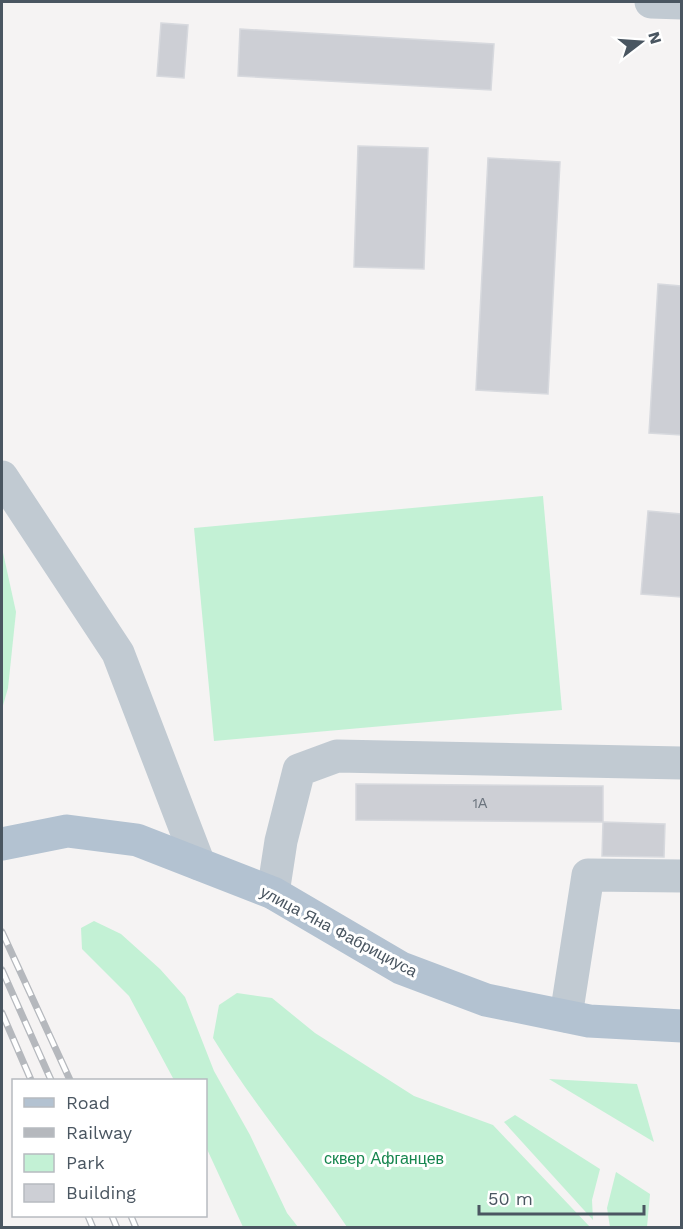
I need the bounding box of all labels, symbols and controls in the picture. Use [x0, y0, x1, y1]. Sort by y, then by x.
north arrow [611, 12, 671, 72]
text: N [644, 29, 666, 46]
house number: 1А [473, 795, 488, 811]
street label: улица Яна Фабрициуса [257, 882, 421, 981]
legend [12, 1079, 207, 1217]
text: Road [66, 1092, 110, 1113]
text: Railway [66, 1122, 133, 1143]
park label: сквер Афганцев [324, 1149, 444, 1168]
text: Park [66, 1152, 105, 1173]
scale bar [479, 1178, 644, 1216]
text: Building [66, 1182, 136, 1203]
text: 50 m [488, 1188, 533, 1209]

